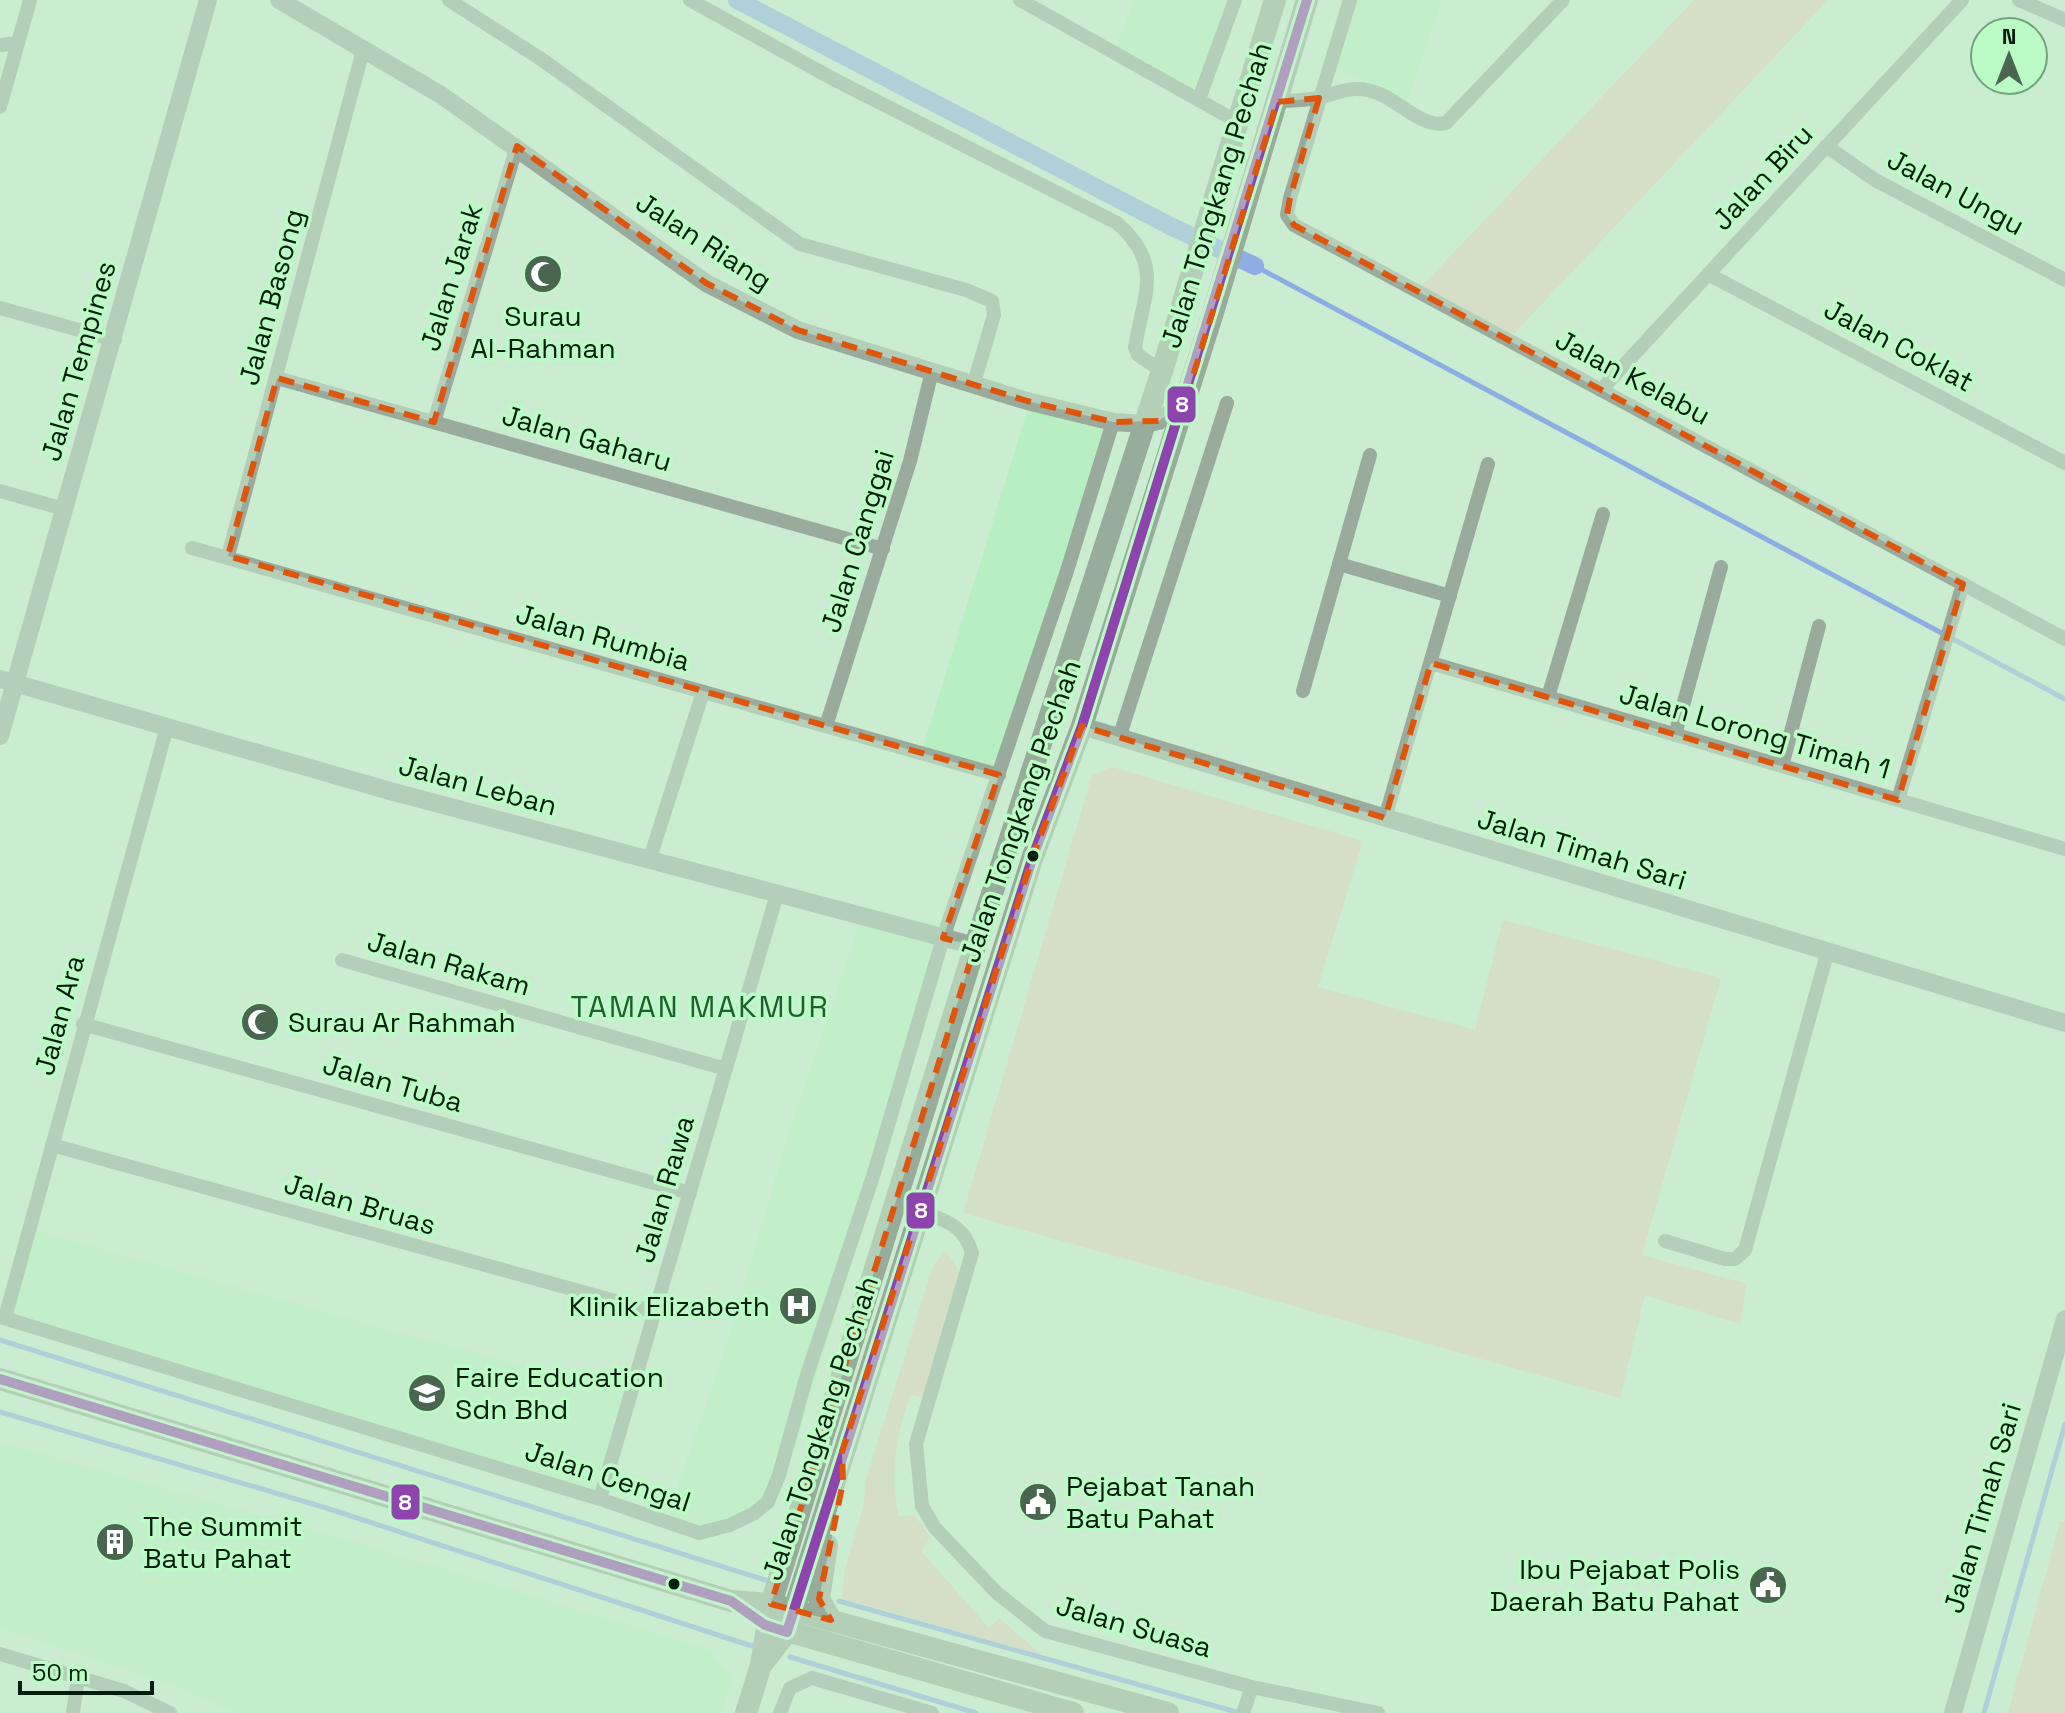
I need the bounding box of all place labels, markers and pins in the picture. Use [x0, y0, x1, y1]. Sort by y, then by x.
mosque icon: Surau Al-Rahman [522, 253, 564, 295]
place label: Surau Al-Rahman [470, 298, 616, 366]
unlabelled marker [1025, 848, 1041, 864]
mosque icon: Surau Ar Rahmah [239, 1001, 281, 1043]
place label: Surau Ar Rahmah [288, 1004, 516, 1040]
hospital icon: Klinik Elizabeth [777, 1285, 819, 1327]
place label: Klinik Elizabeth [569, 1288, 770, 1324]
place label: Faire Education Sdn Bhd [455, 1359, 664, 1427]
school or university icon: Faire Education Sdn Bhd [406, 1372, 448, 1414]
place label: Pejabat Tanah Batu Pahat [1066, 1468, 1255, 1536]
public building icon: Pejabat Tanah Batu Pahat [1017, 1481, 1059, 1523]
place label: The Summit Batu Pahat [143, 1508, 303, 1576]
building icon: The Summit Batu Pahat [94, 1521, 136, 1563]
place label: Ibu Pejabat Polis Daerah Batu Pahat [1490, 1551, 1740, 1619]
public building icon: Ibu Pejabat Polis Daerah Batu Pahat [1747, 1564, 1789, 1606]
unlabelled marker [666, 1576, 682, 1592]

